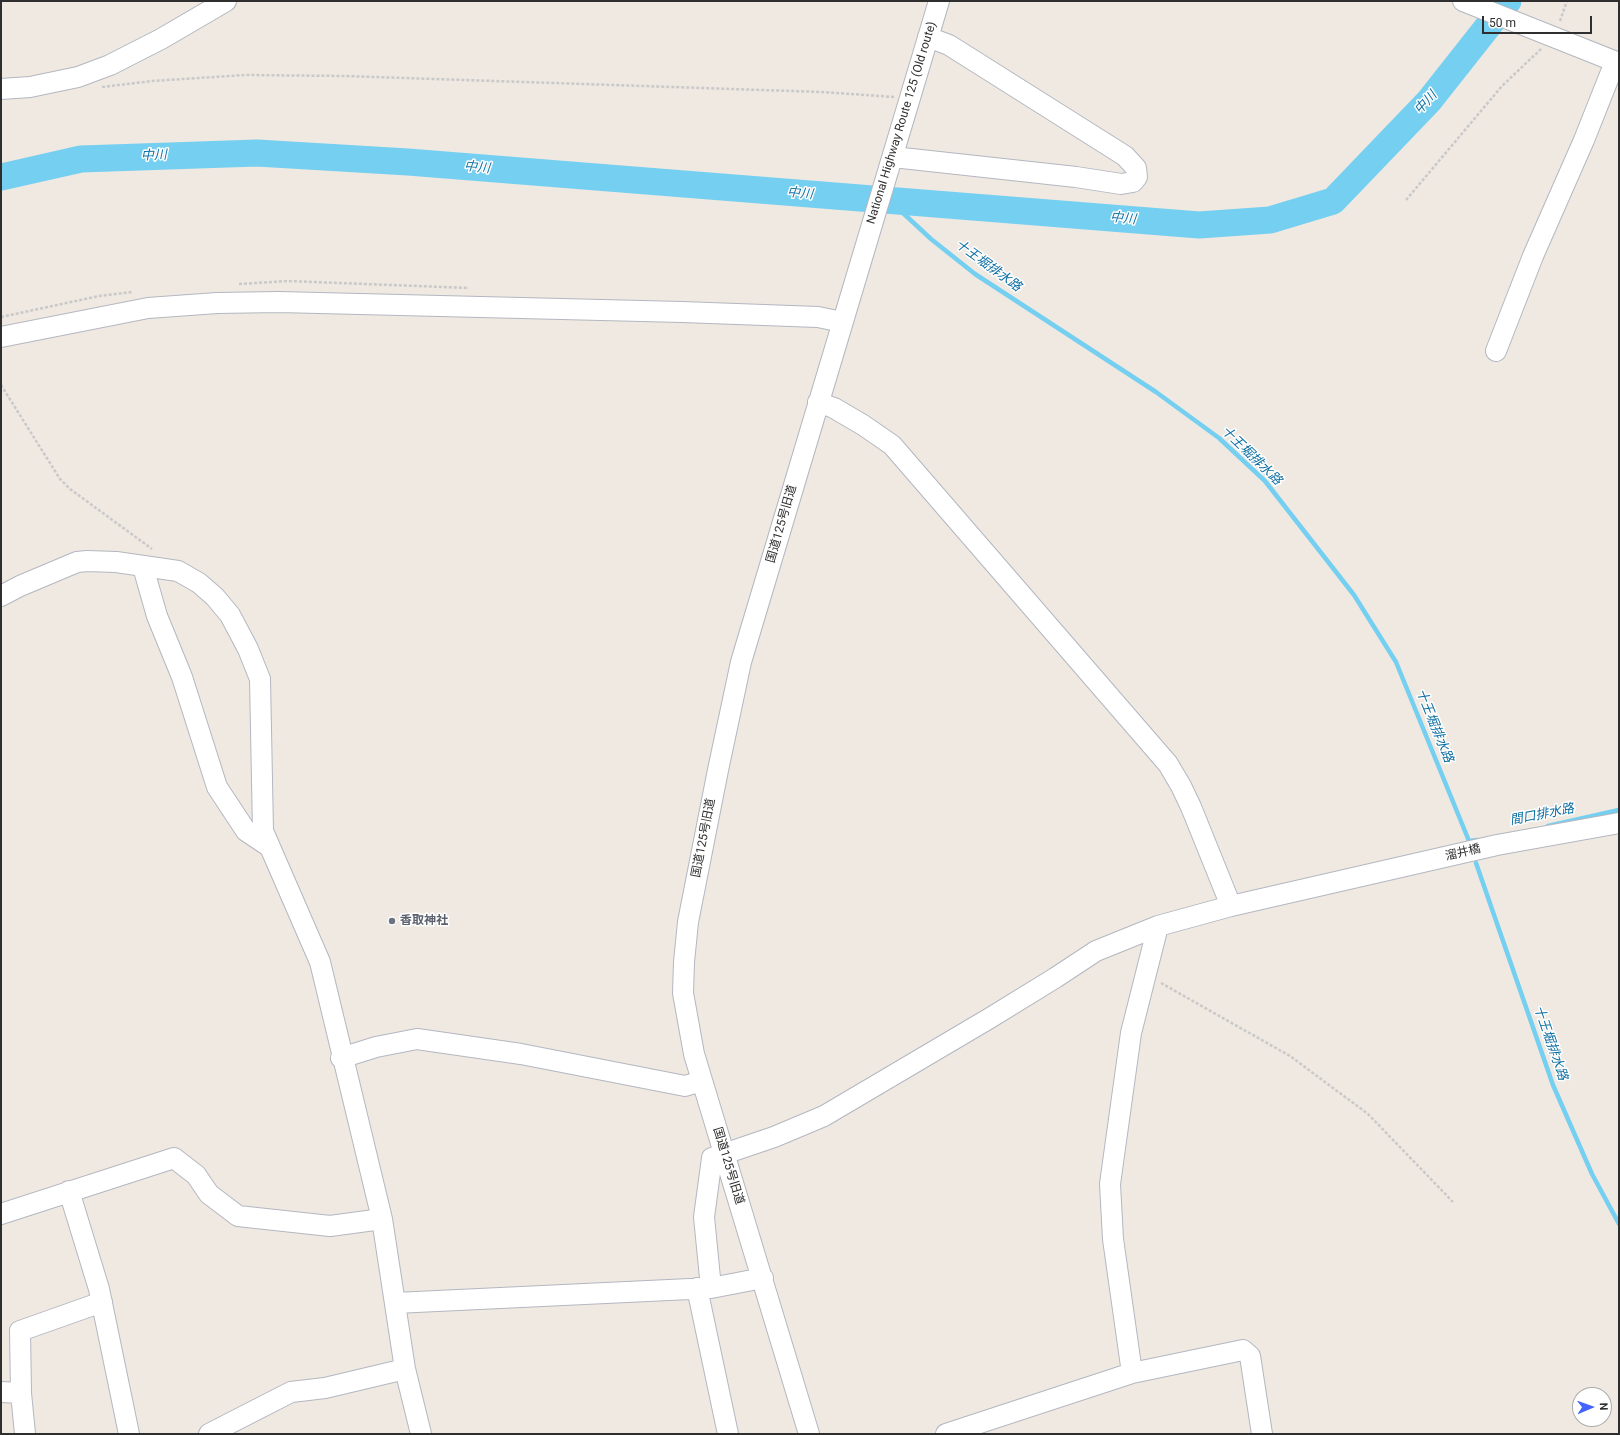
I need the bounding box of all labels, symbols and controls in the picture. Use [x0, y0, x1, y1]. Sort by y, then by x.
scale bar [1484, 8, 1594, 34]
text: 50 m [1489, 16, 1516, 30]
street label: National Highway Route 125 (Old route) [864, 20, 940, 226]
water label: 中川 [1412, 88, 1440, 118]
water label: 中川 [141, 148, 167, 164]
water label: 中川 [463, 159, 491, 177]
water label: 中川 [786, 185, 814, 203]
water label: 中川 [1109, 210, 1137, 228]
water label: 十王堀排水路 [952, 237, 1024, 295]
water label: 十王堀排水路 [1218, 423, 1284, 489]
street label: 国道125号旧道 [764, 483, 800, 565]
water label: 十王堀排水路 [1412, 687, 1456, 765]
street label: 国道125号旧道 [689, 797, 719, 879]
water label: 間口排水路 [1509, 801, 1575, 829]
street label: 溜井橋 [1444, 842, 1482, 864]
place label: 香取神社 [400, 914, 448, 928]
marker: 香取神社 [387, 916, 397, 926]
water label: 十王堀排水路 [1530, 1004, 1570, 1082]
street label: 国道125号旧道 [709, 1126, 747, 1206]
north arrow [1572, 1387, 1612, 1427]
text: N [1597, 1402, 1610, 1411]

